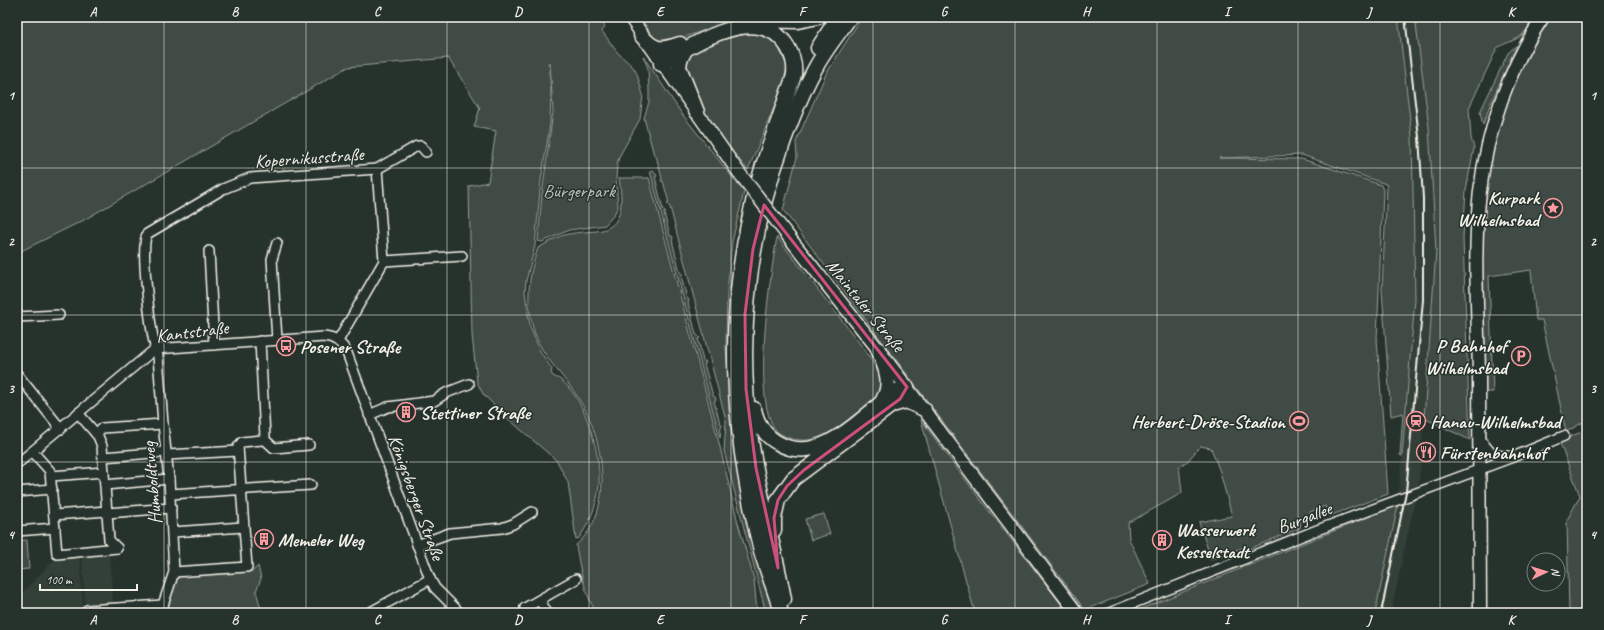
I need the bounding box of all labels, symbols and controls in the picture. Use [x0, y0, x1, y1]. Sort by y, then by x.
text: A [90, 4, 98, 20]
text: B [232, 4, 240, 20]
text: C [374, 4, 382, 20]
text: D [514, 4, 523, 20]
text: E [657, 4, 666, 20]
text: F [799, 4, 808, 20]
text: G [941, 4, 949, 20]
text: H [1082, 4, 1092, 20]
text: I [1224, 4, 1233, 20]
text: J [1366, 4, 1373, 20]
text: K [1508, 4, 1518, 20]
text: 1 [8, 88, 16, 104]
text: 1 [1590, 88, 1598, 104]
street label: Kopernikusstraße [254, 142, 366, 174]
park label: Bürgerpark [543, 179, 617, 203]
place label: Kurpark Wilhelmsbad [1458, 186, 1542, 232]
place icon: Kurpark Wilhelmsbad [1542, 197, 1564, 219]
text: 2 [8, 234, 15, 250]
text: 2 [1590, 234, 1597, 250]
street label: Maintaler Straße [820, 254, 911, 358]
street label: Kantstraße [155, 315, 232, 348]
place label: P Bahnhof Wilhelmsbad [1426, 334, 1511, 380]
bus stop icon: Posener Straße [275, 335, 297, 357]
place label: Posener Straße [300, 335, 402, 359]
parking icon: P Bahnhof Wilhelmsbad [1510, 345, 1532, 367]
text: 3 [8, 381, 15, 397]
text: 3 [1590, 381, 1597, 397]
building icon: Stettiner Straße [395, 401, 417, 423]
place label: Stettiner Straße [420, 401, 532, 425]
place label: Herbert-Dröse-Stadion [1131, 410, 1286, 434]
sports icon: Herbert-Dröse-Stadion [1288, 410, 1310, 432]
station icon: Hanau-Wilhelmsbad [1405, 410, 1427, 432]
place label: Hanau-Wilhelmsbad [1430, 410, 1564, 434]
street label: Königsberger Straße [382, 431, 450, 565]
street label: Humboldtweg [136, 439, 168, 525]
restaurant icon: Fürstenbahnhof [1415, 441, 1437, 463]
place label: Fürstenbahnhof [1440, 441, 1551, 465]
street label: Burgallee [1274, 496, 1337, 539]
place label: Wasserwerk Kesselstadt [1176, 518, 1257, 564]
text: 4 [8, 527, 16, 543]
text: 4 [1590, 527, 1598, 543]
building icon: Memeler Weg [253, 528, 275, 550]
place label: Memeler Weg [278, 528, 366, 552]
building icon: Wasserwerk Kesselstadt [1151, 529, 1173, 551]
north arrow [1526, 552, 1566, 592]
scale bar [40, 566, 137, 592]
text: N [1549, 567, 1563, 577]
text: 100 m [46, 572, 73, 588]
text: A [90, 612, 98, 628]
text: B [232, 612, 240, 628]
text: C [374, 612, 382, 628]
text: D [514, 612, 523, 628]
text: E [657, 612, 666, 628]
text: F [799, 612, 808, 628]
text: G [941, 612, 949, 628]
text: H [1082, 612, 1092, 628]
text: I [1224, 612, 1233, 628]
text: J [1366, 612, 1373, 628]
text: K [1508, 612, 1518, 628]

